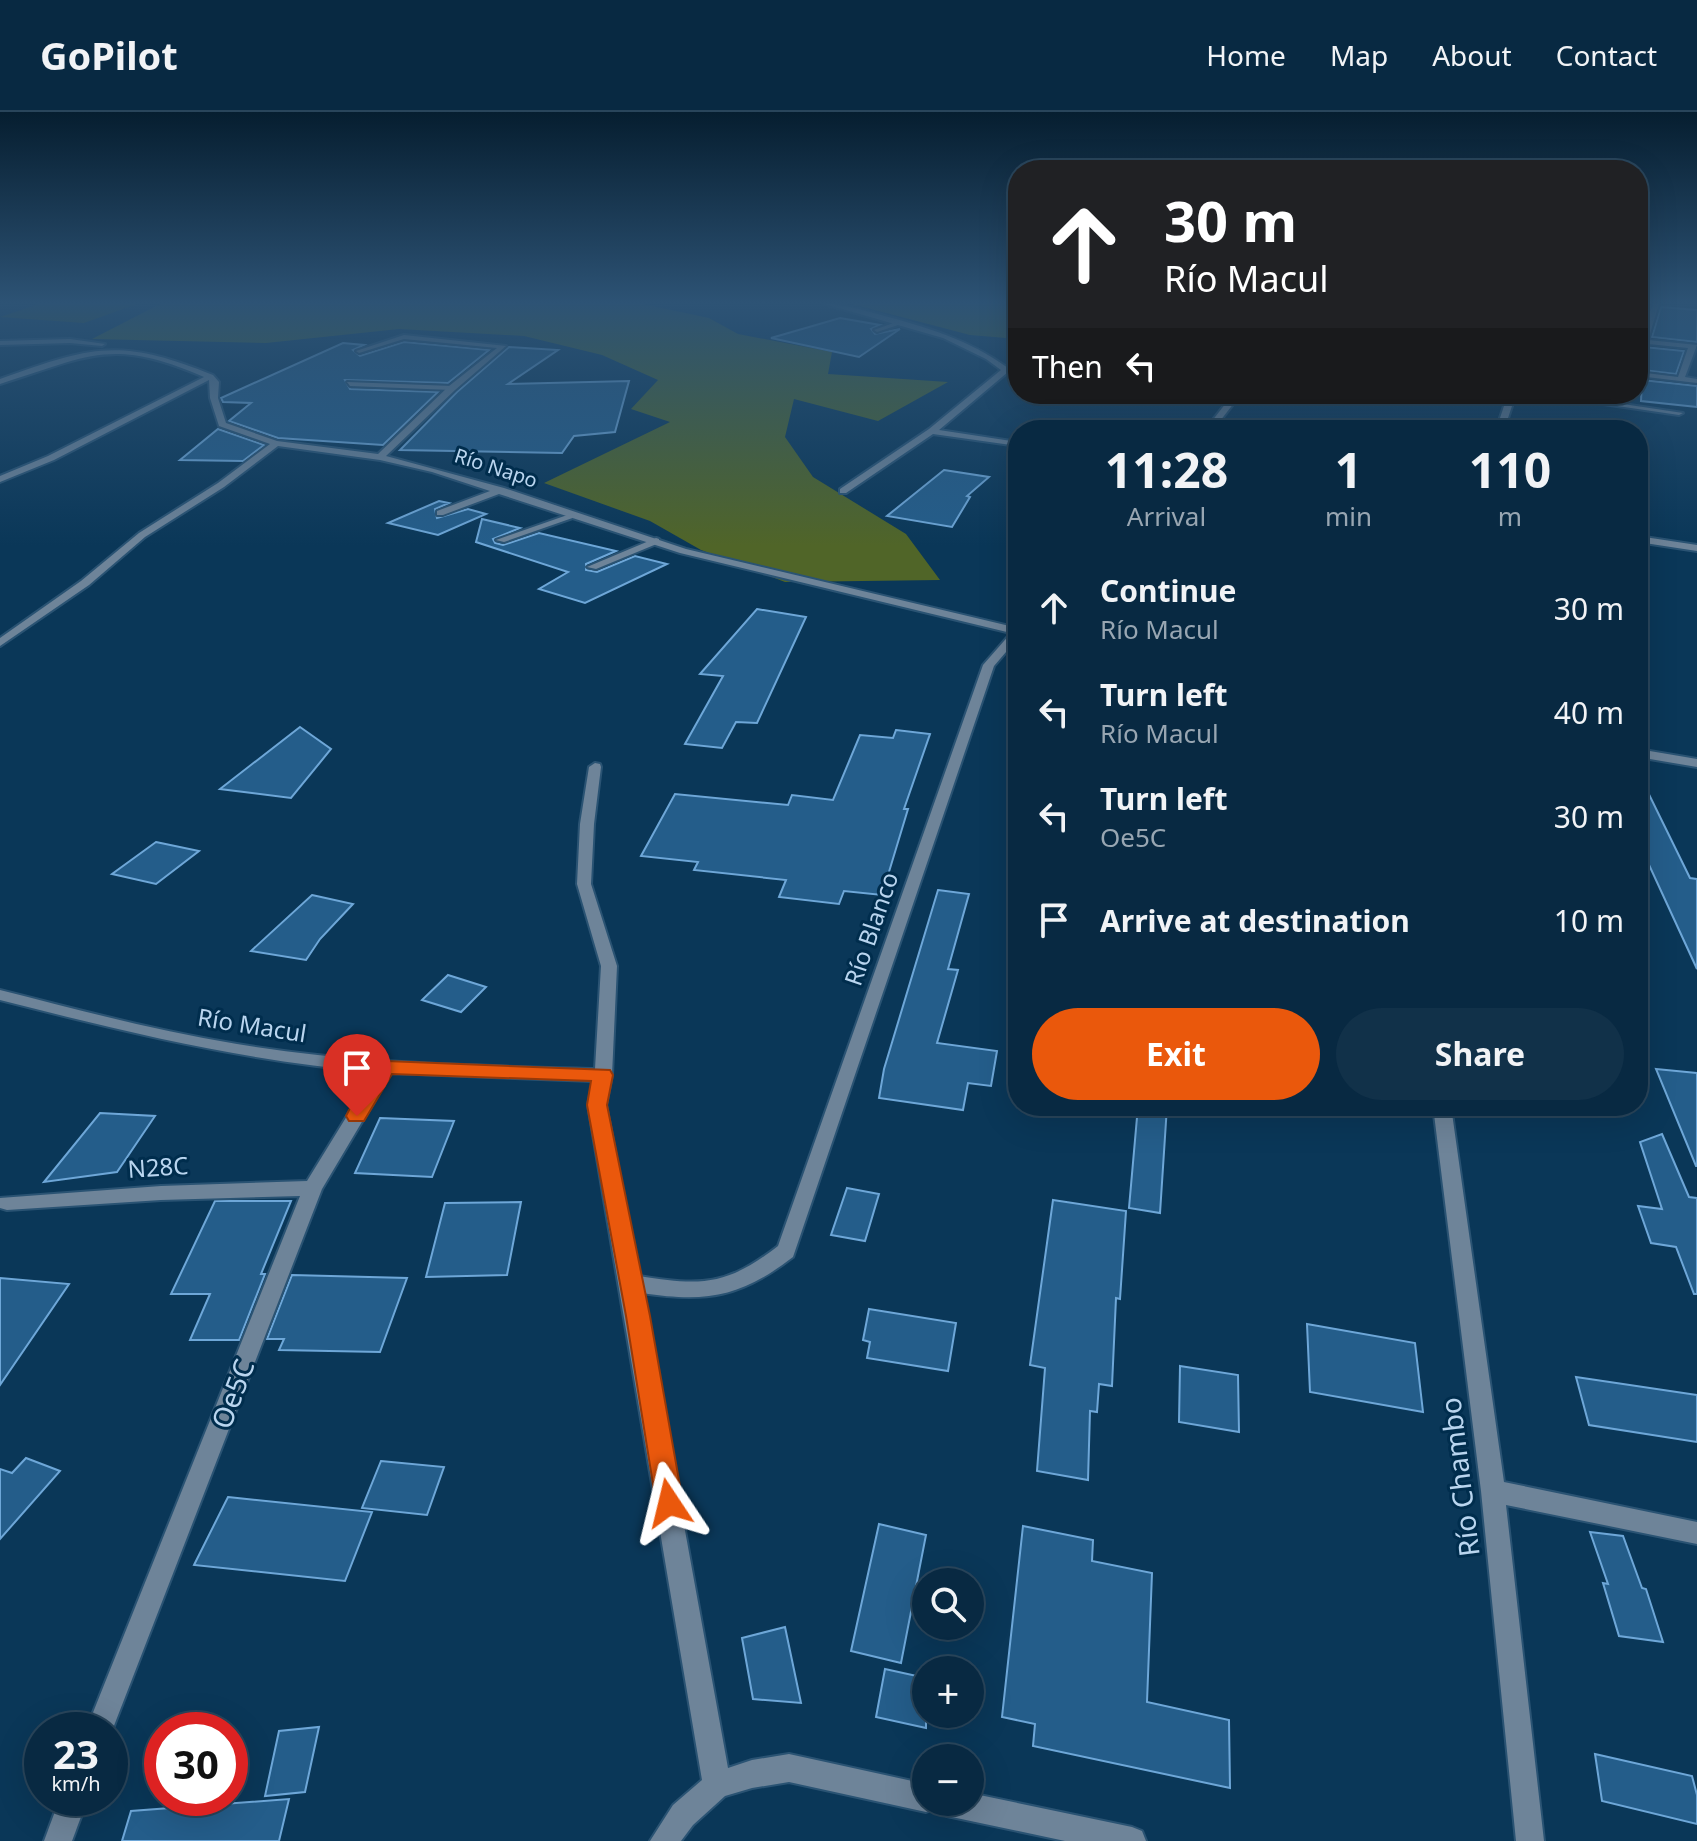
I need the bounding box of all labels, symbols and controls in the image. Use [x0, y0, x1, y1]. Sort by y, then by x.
text: GoPilot [40, 29, 178, 81]
text: Home [1206, 36, 1286, 74]
text: Map [1330, 36, 1388, 74]
text: About [1432, 36, 1512, 74]
text: Contact [1556, 36, 1657, 74]
text: 30 m [1164, 182, 1297, 258]
icon: ahead [1032, 192, 1136, 296]
text: Río Macul [1164, 254, 1328, 303]
icon: left [1119, 344, 1163, 388]
text: Then [1032, 346, 1103, 387]
text: 11:28 [1105, 437, 1228, 502]
text: 1 [1335, 437, 1362, 502]
text: 110 [1469, 437, 1551, 502]
street label: Río Napo [451, 441, 541, 494]
text: Arrival [1127, 498, 1206, 534]
text: min [1325, 498, 1372, 534]
text: m [1498, 498, 1522, 534]
text: Continue [1100, 570, 1236, 611]
icon: ahead [1032, 586, 1076, 630]
text: 30 m [1554, 588, 1624, 629]
text: Río Macul [1100, 611, 1219, 647]
text: Turn left [1100, 674, 1228, 715]
icon: left [1032, 690, 1076, 734]
text: 40 m [1554, 692, 1624, 733]
text: Río Macul [1100, 715, 1219, 751]
text: Turn left [1100, 778, 1228, 819]
icon: left [1032, 794, 1076, 838]
text: 30 m [1554, 796, 1624, 837]
text: Oe5C [1100, 819, 1166, 855]
street label: Río Blanco [836, 867, 905, 990]
icon: arrive [1032, 898, 1076, 942]
text: Arrive at destination [1100, 900, 1410, 941]
text: 10 m [1554, 900, 1624, 941]
street label: Río Macul [196, 1000, 309, 1049]
button: Exit [1032, 1008, 1320, 1100]
button: Share [1336, 1008, 1624, 1100]
pin [323, 1034, 391, 1116]
icon: arrive [335, 1046, 379, 1090]
street label: N28C [126, 1148, 189, 1185]
street label: Oe5C [202, 1354, 263, 1434]
street label: Río Chambo [1430, 1395, 1488, 1559]
position arrow [627, 1461, 711, 1545]
map controls [912, 1568, 984, 1816]
button: search [912, 1568, 984, 1640]
button: + [912, 1656, 984, 1728]
speed limit sign: 30 [144, 1712, 248, 1816]
text: 23 [53, 1726, 99, 1781]
button: − [912, 1744, 984, 1816]
text: km/h [51, 1770, 101, 1797]

